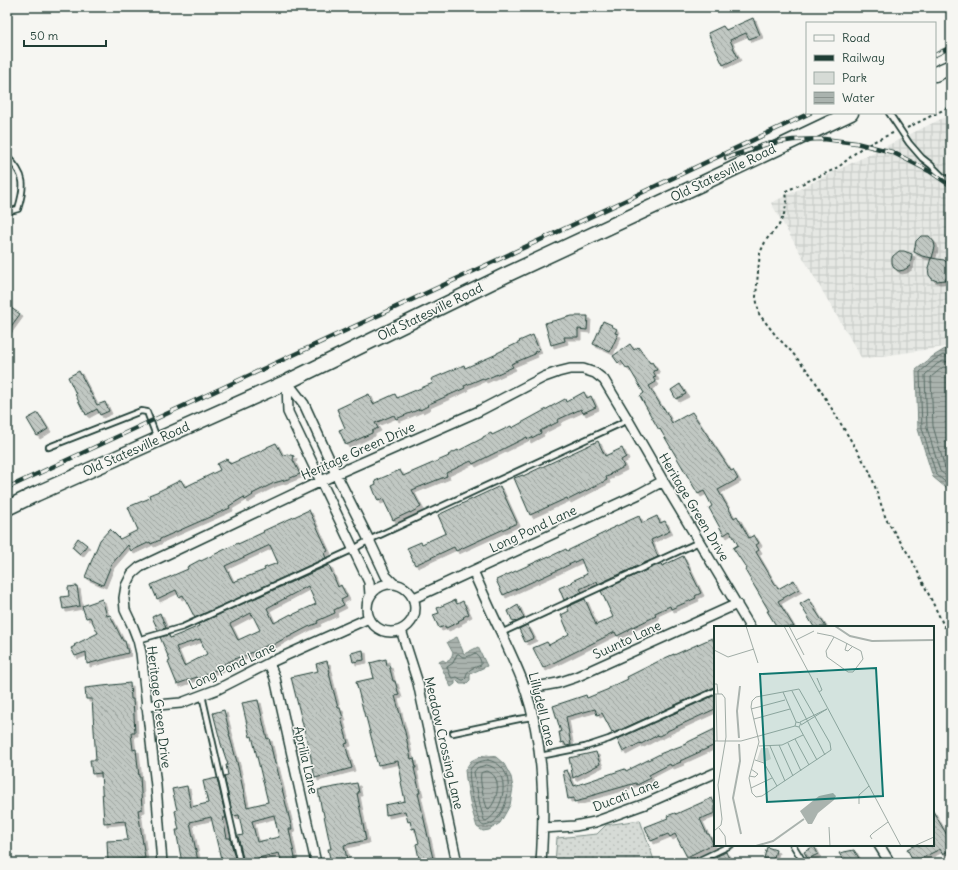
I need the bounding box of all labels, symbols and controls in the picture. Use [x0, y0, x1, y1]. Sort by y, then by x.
scale bar [24, 22, 106, 48]
legend [806, 22, 936, 114]
text: 50 m [30, 28, 59, 43]
text: Road [842, 30, 870, 45]
text: Railway [842, 50, 885, 65]
text: Park [842, 70, 867, 85]
text: Water [842, 90, 875, 105]
street label: Old Statesville Road [667, 140, 779, 206]
street label: Old Statesville Road [374, 279, 486, 345]
street label: Old Statesville Road [80, 418, 192, 480]
street label: Heritage Green Drive [298, 418, 418, 484]
street label: Heritage Green Drive [655, 450, 733, 564]
street label: Long Pond Lane [487, 501, 579, 557]
street label: Suunto Lane [590, 617, 664, 663]
inset map [714, 626, 934, 846]
street label: Long Pond Lane [186, 638, 278, 694]
street label: Heritage Green Drive [143, 645, 175, 769]
street label: Lillydell Lane [525, 670, 559, 748]
street label: Meadow Crossing Lane [420, 675, 468, 811]
street label: Aprilia Lane [290, 724, 322, 796]
street label: Ducati Lane [590, 775, 662, 815]

